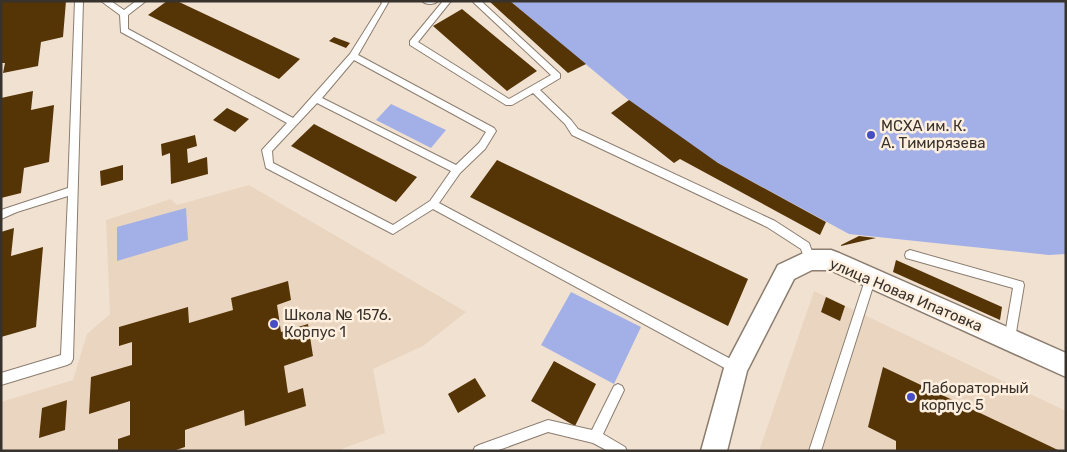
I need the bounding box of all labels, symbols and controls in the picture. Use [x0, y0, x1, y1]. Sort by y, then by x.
place label: МСХА им. К. А. Тимирязева [881, 117, 986, 152]
marker: МСХА им. К. А. Тимирязева [865, 129, 877, 141]
street label: улица Новая Ипатовка [827, 255, 985, 335]
place label: Школа № 1576. Корпус 1 [284, 306, 392, 341]
marker: Школа № 1576. Корпус 1 [268, 318, 280, 330]
place label: Лабораторный корпус 5 [921, 379, 1029, 414]
marker: Лабораторный корпус 5 [905, 391, 917, 403]

